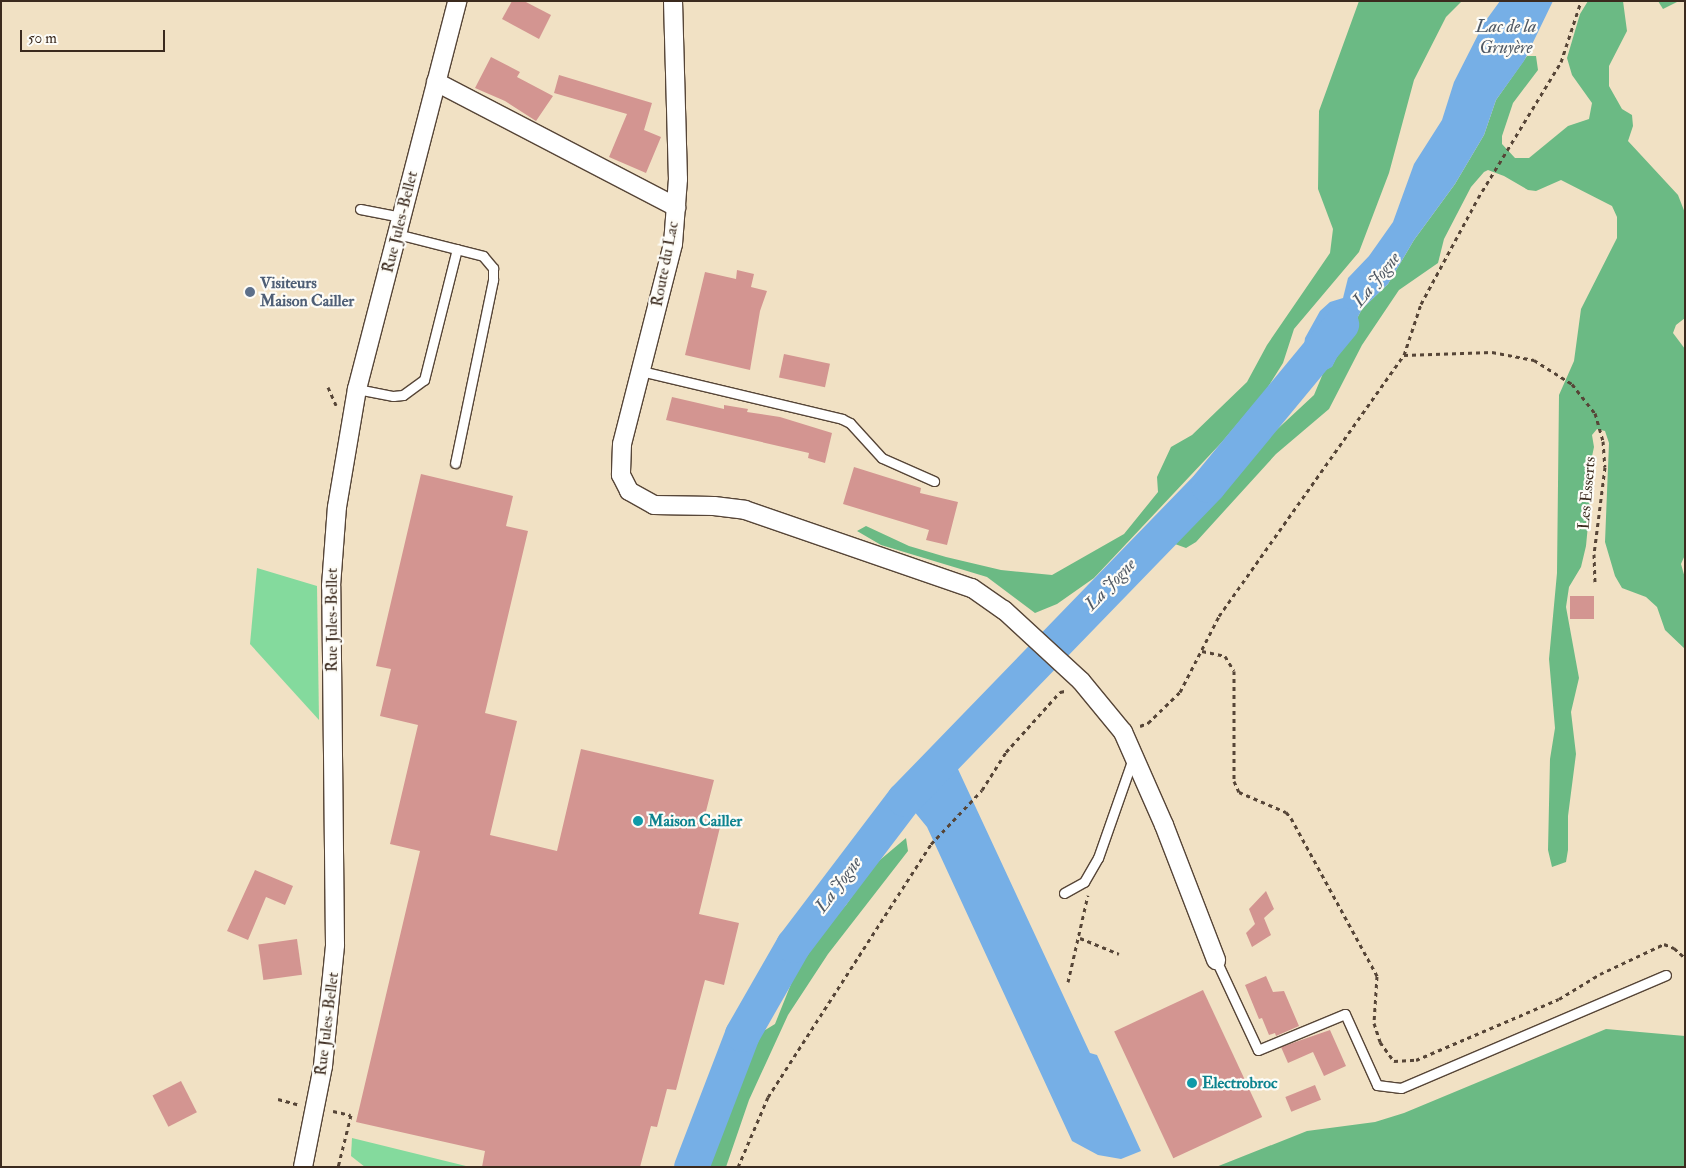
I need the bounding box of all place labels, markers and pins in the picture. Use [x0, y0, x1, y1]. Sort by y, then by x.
place label: Visiteurs Maison Cailler [260, 273, 354, 311]
marker: Visiteurs Maison Cailler [244, 286, 256, 298]
place label: Maison Cailler [648, 811, 742, 831]
marker: Maison Cailler [632, 815, 644, 827]
place label: Electrobroc [1202, 1073, 1277, 1093]
marker: Electrobroc [1186, 1077, 1198, 1089]

